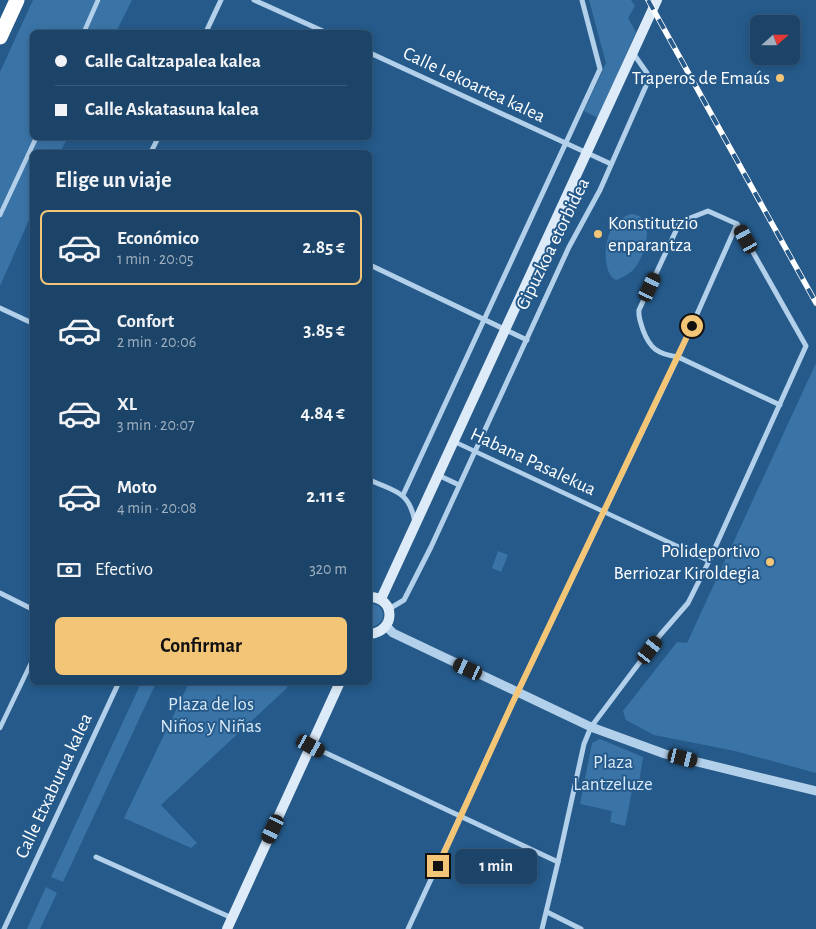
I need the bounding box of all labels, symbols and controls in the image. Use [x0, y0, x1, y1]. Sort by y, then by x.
north arrow [750, 15, 800, 65]
map controls [750, 15, 800, 65]
street label: Calle Lekoartea kalea [400, 44, 548, 126]
text: Calle Galtzapalea kalea [85, 52, 261, 71]
place label: Traperos de Emaús [632, 69, 770, 88]
marker: Traperos de Emaús [774, 72, 786, 84]
text: Calle Askatasuna kalea [85, 100, 259, 119]
text: Elige un viaje [55, 169, 172, 191]
street label: Gipuzkoa etorbidea [513, 175, 593, 313]
place label: Konstitutzio enparantza [608, 214, 698, 255]
car [732, 222, 759, 256]
icon: car [57, 225, 102, 270]
marker: Konstitutzio enparantza [592, 228, 604, 240]
text: Económico [117, 229, 199, 248]
text: 2.85 € [302, 238, 345, 257]
text: 1 min · 20:05 [117, 251, 194, 267]
car [636, 270, 663, 304]
icon: car [57, 308, 102, 353]
text: Confort [117, 312, 174, 331]
route start [681, 315, 703, 337]
text: 3.85 € [303, 321, 345, 340]
text: 2 min · 20:06 [117, 334, 196, 350]
icon: car [57, 391, 102, 436]
text: XL [117, 395, 137, 414]
text: 4.84 € [300, 404, 345, 423]
text: 3 min · 20:07 [117, 417, 195, 433]
street label: Habana Pasalekua [467, 425, 599, 499]
icon: car [57, 474, 102, 519]
text: Moto [117, 478, 157, 497]
text: 2.11 € [306, 487, 345, 506]
text: 4 min · 20:08 [117, 500, 197, 516]
place label: Polideportivo Berriozar Kiroldegia [613, 542, 760, 583]
icon: cash [55, 556, 83, 584]
marker: Polideportivo Berriozar Kiroldegia [764, 556, 776, 568]
text: Efectivo [95, 560, 153, 579]
text: 320 m [309, 561, 347, 577]
button: Confirmar [55, 617, 347, 675]
car [634, 634, 665, 666]
car [451, 656, 484, 682]
park label: Plaza de los Niños y Niñas [160, 695, 262, 736]
street label: Calle Etxaburua kalea [12, 710, 96, 861]
car [294, 732, 327, 760]
car [666, 747, 699, 769]
park label: Plaza Lantzeluze [573, 753, 653, 794]
car [259, 812, 286, 846]
callout: 1 min [456, 848, 538, 884]
route end [427, 855, 449, 877]
text: 1 min [479, 858, 513, 874]

